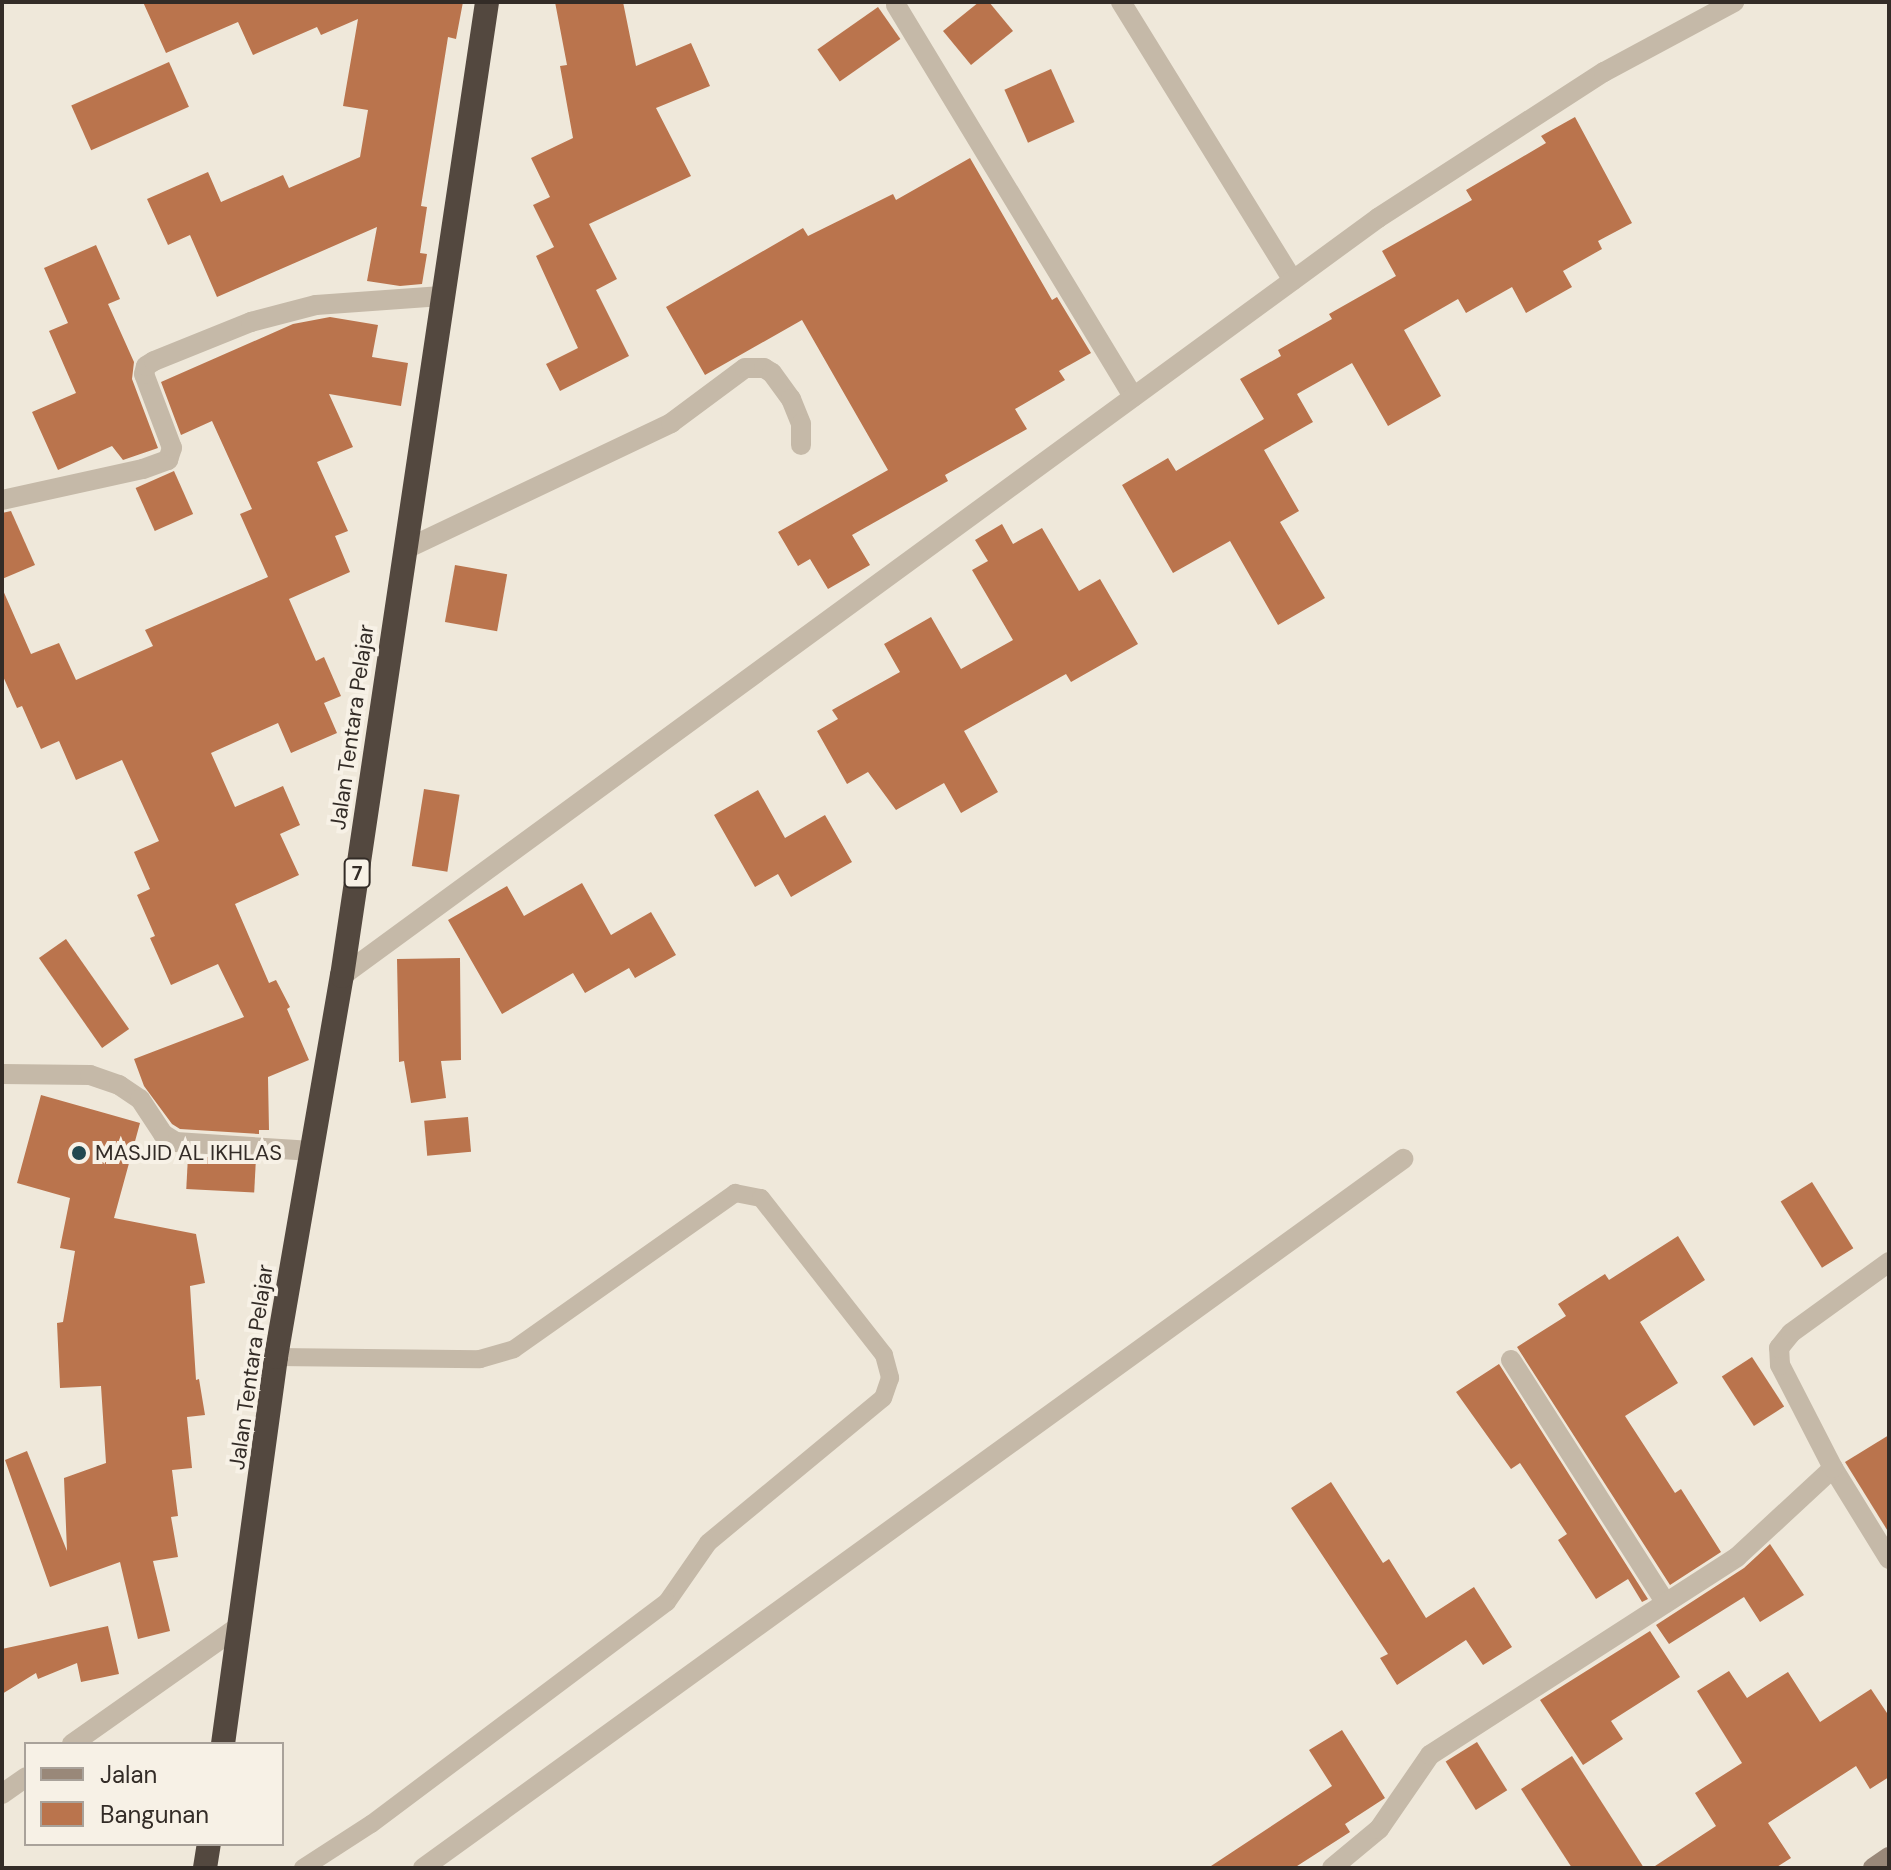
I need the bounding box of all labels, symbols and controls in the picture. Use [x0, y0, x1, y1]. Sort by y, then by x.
street label: Jalan Tentara Pelajar [325, 623, 379, 831]
road number: 7 [343, 857, 371, 889]
place label: MASJID AL IKHLAS [95, 1140, 282, 1166]
marker: MASJID AL IKHLAS [70, 1144, 88, 1162]
street label: Jalan Tentara Pelajar [224, 1263, 278, 1471]
legend [24, 1742, 284, 1846]
text: Jalan [100, 1759, 157, 1790]
text: Bangunan [100, 1799, 209, 1830]

